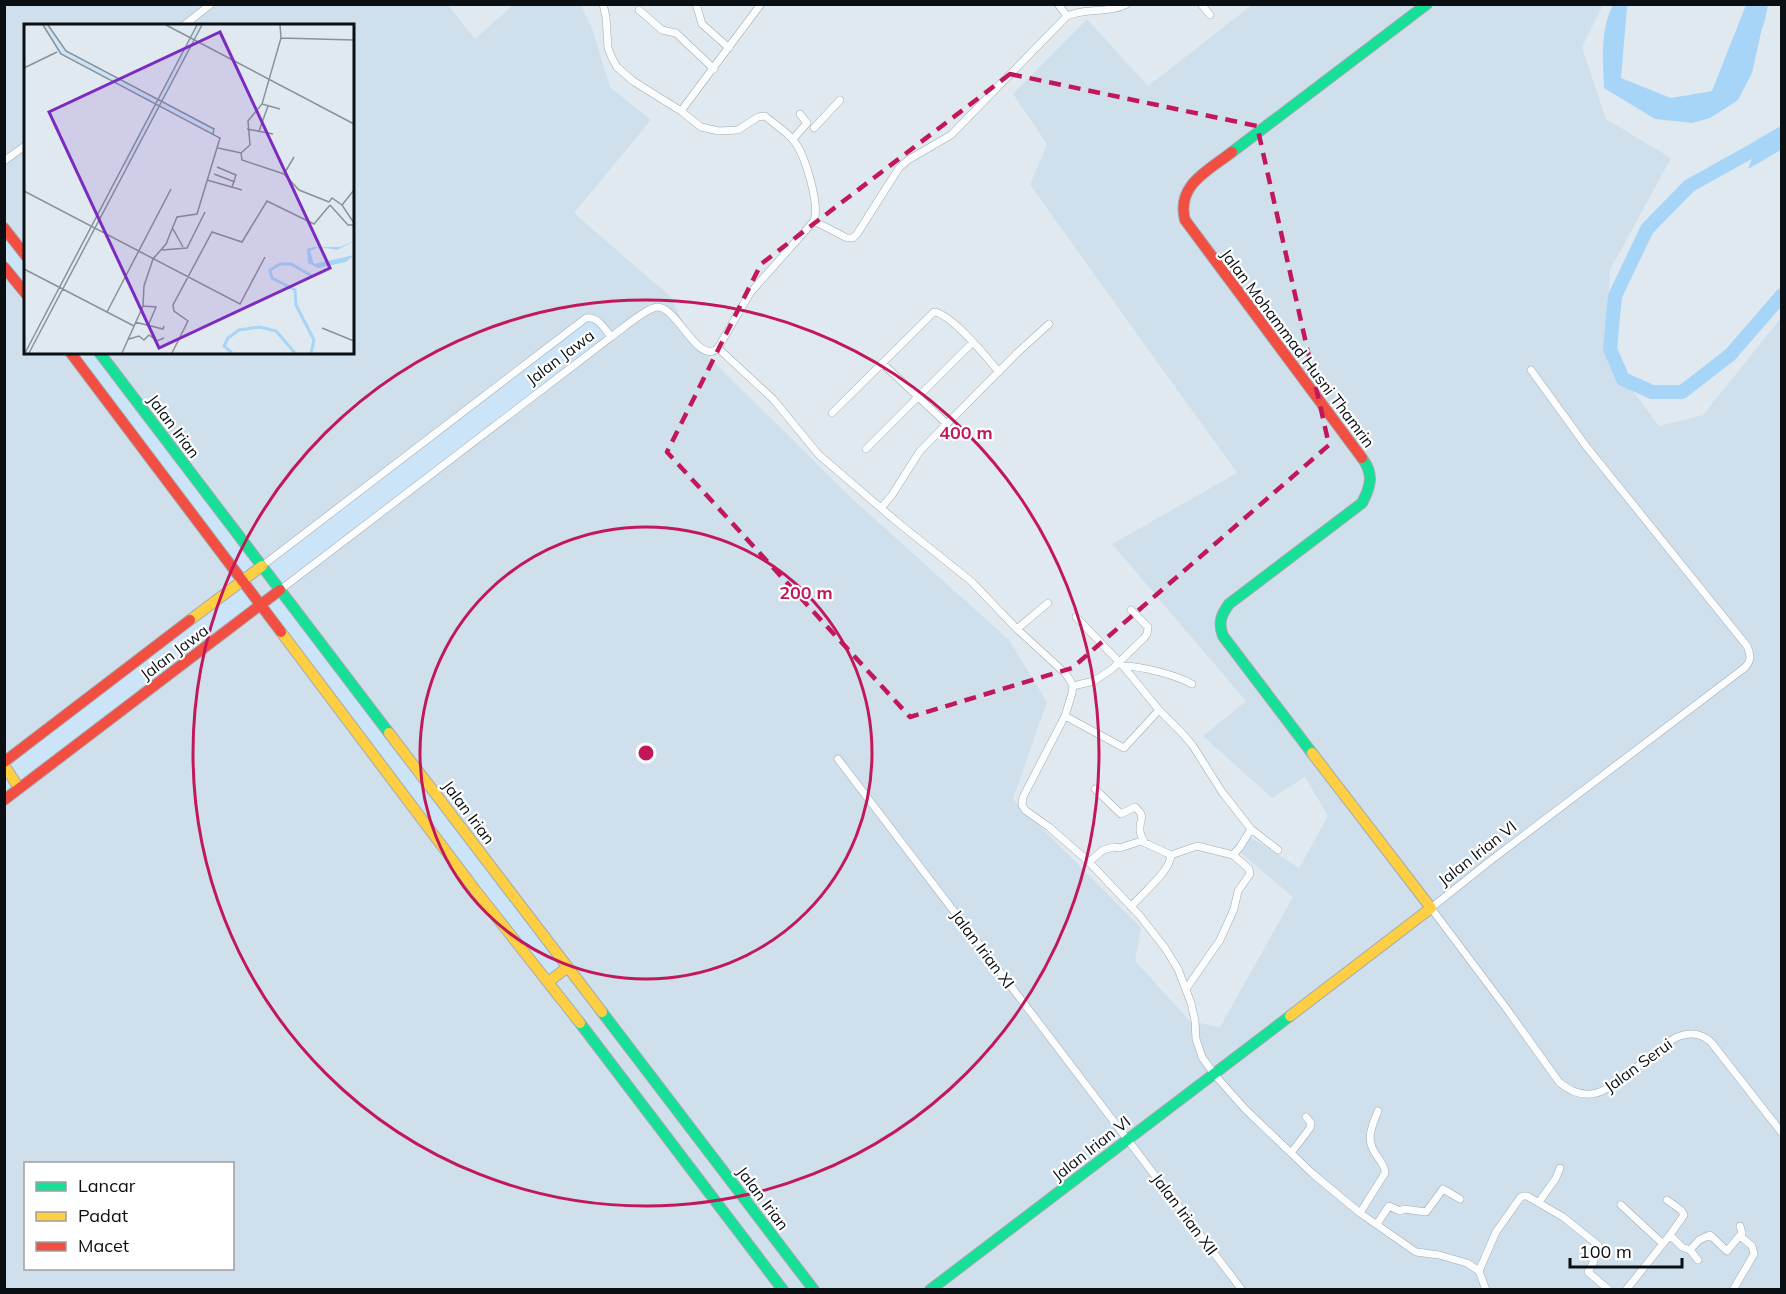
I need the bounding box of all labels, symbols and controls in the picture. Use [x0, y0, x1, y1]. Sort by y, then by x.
inset map [24, 24, 354, 354]
street label: Jalan Mohammad Husni Thamrin [1217, 245, 1379, 451]
street label: Jalan Jawa [522, 325, 598, 389]
street label: Jalan Irian [144, 390, 204, 462]
text: 400 m [939, 421, 993, 444]
text: 200 m [779, 581, 833, 604]
street label: Jalan Jawa [136, 620, 212, 684]
centre of rings [636, 743, 656, 763]
street label: Jalan Irian [439, 776, 499, 848]
street label: Jalan Irian VI [1434, 816, 1520, 890]
street label: Jalan Irian XI [947, 906, 1019, 992]
street label: Jalan Serui [1600, 1034, 1676, 1096]
street label: Jalan Irian VI [1048, 1111, 1134, 1185]
legend [24, 1162, 234, 1270]
street label: Jalan Irian [733, 1162, 793, 1234]
street label: Jalan Irian XII [1148, 1169, 1222, 1259]
text: Lancar [78, 1174, 136, 1197]
text: Padat [78, 1204, 128, 1227]
scale bar [1570, 1231, 1682, 1269]
text: Macet [78, 1234, 129, 1257]
text: 100 m [1579, 1240, 1632, 1263]

